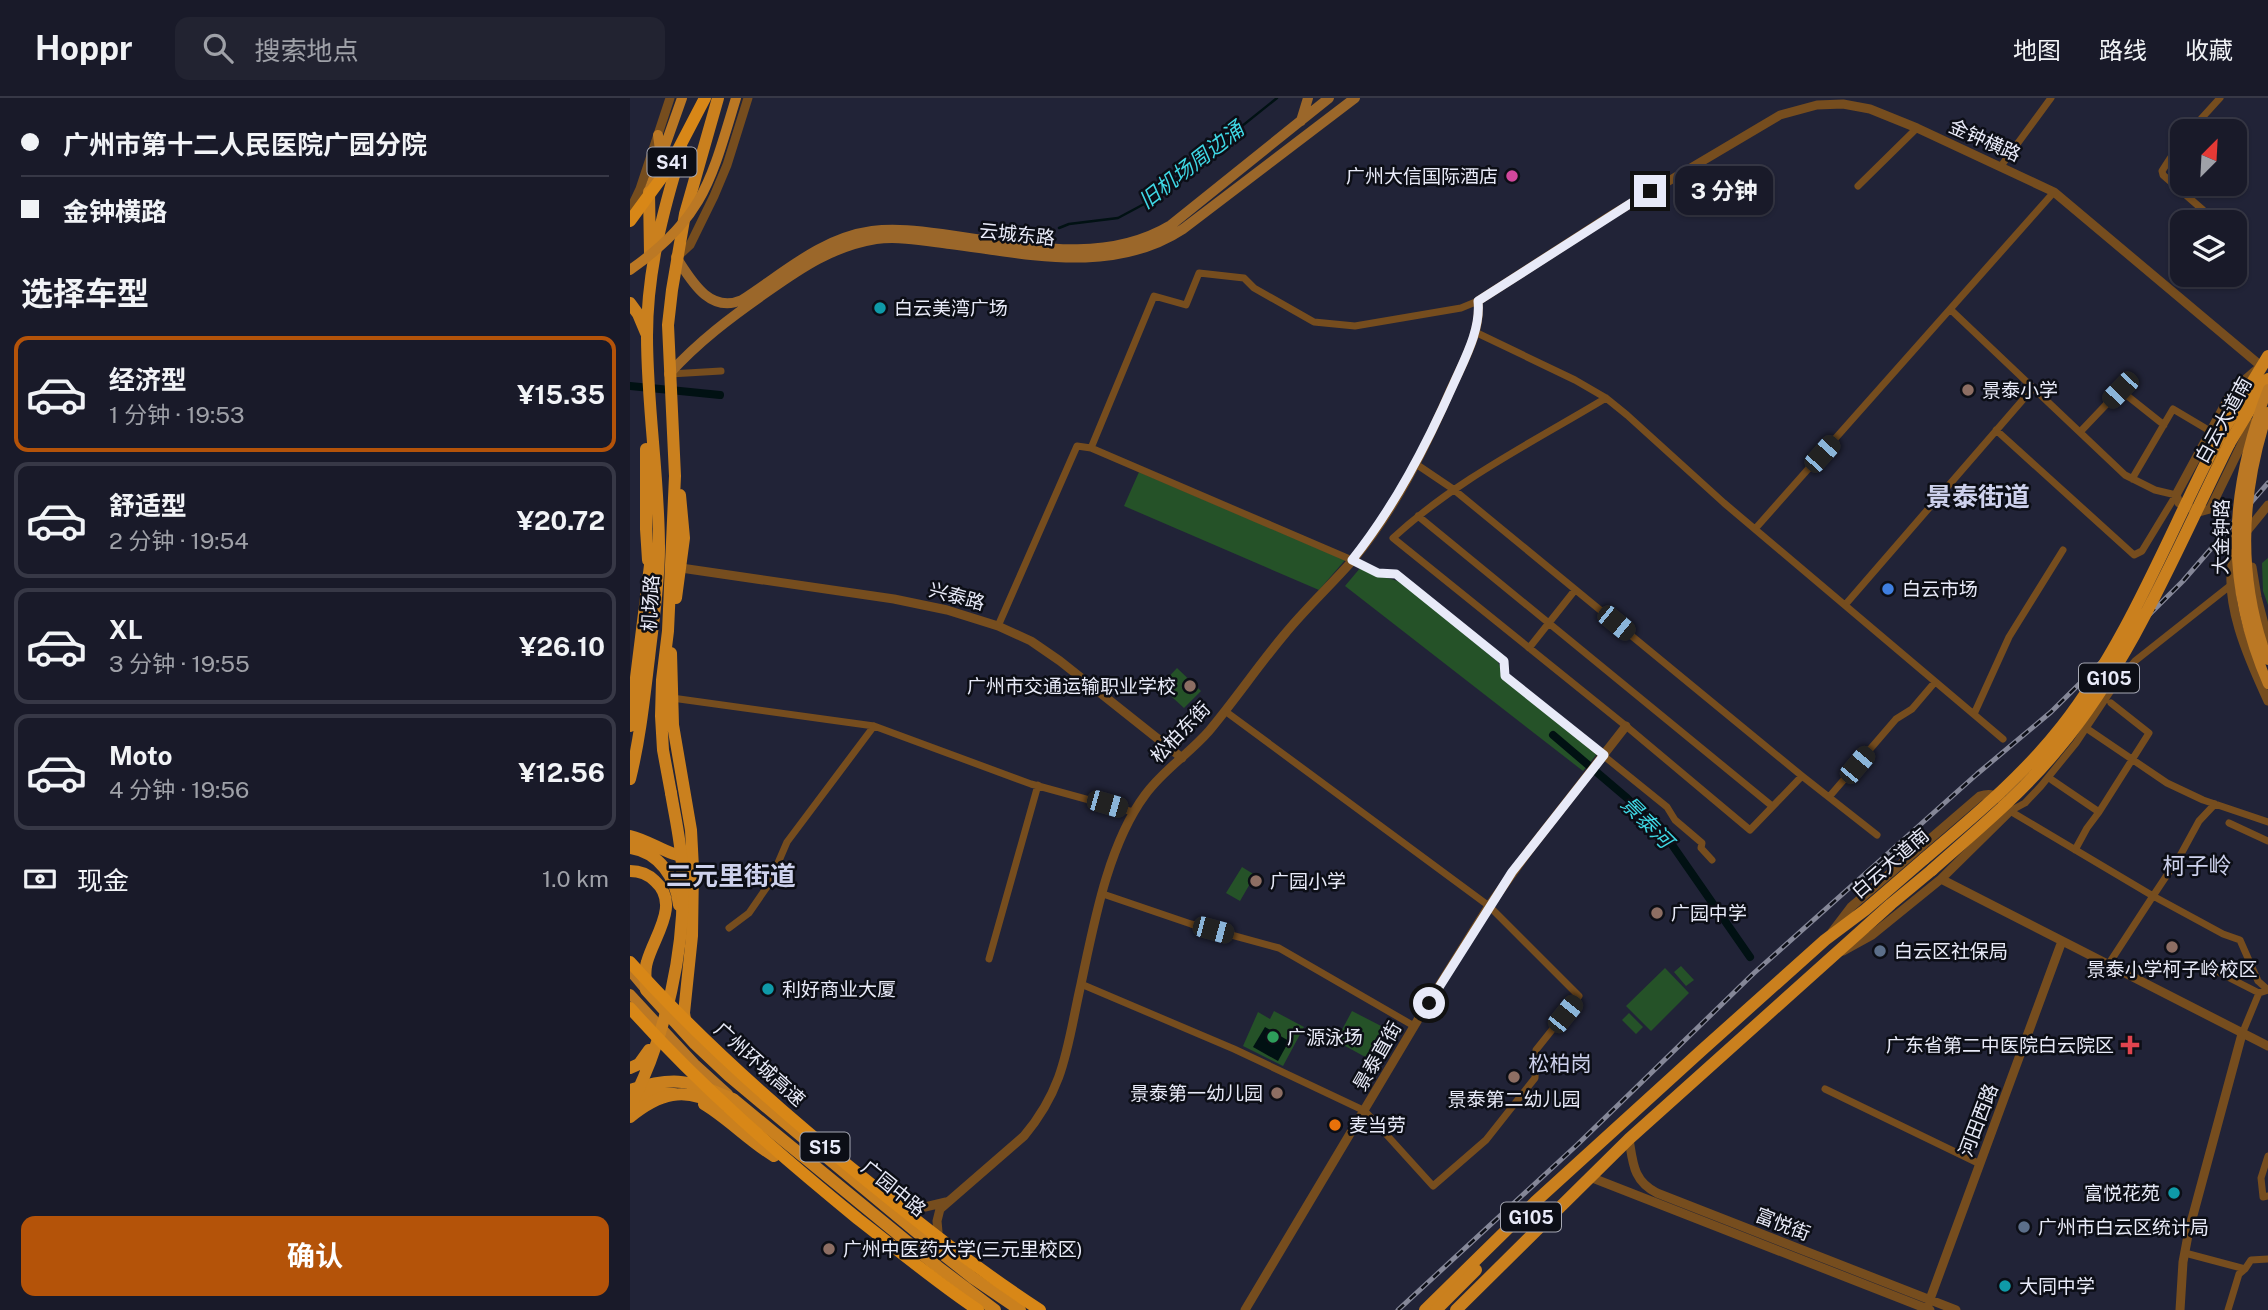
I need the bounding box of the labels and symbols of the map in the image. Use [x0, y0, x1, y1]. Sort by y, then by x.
street label: 金钟横路 [1946, 114, 2024, 166]
water label: 旧机场周边涌 [1134, 115, 1250, 214]
north arrow [2170, 119, 2247, 196]
road number: S41 [648, 148, 696, 176]
place label: 广州大信国际酒店 [1346, 165, 1498, 187]
callout: 3 分钟 [1674, 166, 1772, 216]
marker: 广州大信国际酒店 [1504, 168, 1520, 184]
route end [1634, 175, 1666, 207]
street label: 云城东路 [978, 219, 1056, 249]
place label: 白云美湾广场 [894, 297, 1008, 319]
marker: 白云美湾广场 [872, 300, 888, 316]
car [2098, 368, 2143, 412]
street label: 白云大道南 [2190, 373, 2256, 467]
place label: 景泰小学 [1982, 379, 2058, 401]
marker: 景泰小学 [1960, 382, 1976, 398]
car [1801, 431, 1844, 477]
district label: 景泰街道 [1926, 481, 2030, 512]
street label: 大金钟路 [2209, 499, 2233, 575]
street label: 机场路 [638, 574, 662, 632]
street label: 兴泰路 [927, 578, 987, 614]
place label: 白云市场 [1902, 578, 1978, 600]
marker: 白云市场 [1880, 581, 1896, 597]
car [1594, 602, 1639, 644]
road number: G105 [2079, 664, 2139, 692]
place label: 广州市交通运输职业学校 [967, 675, 1176, 697]
marker: 广州市交通运输职业学校 [1182, 678, 1198, 694]
street label: 松柏东街 [1146, 697, 1214, 767]
car [1836, 742, 1879, 788]
car [1084, 788, 1131, 820]
water label: 景泰河 [1616, 791, 1681, 856]
street label: 白云大道南 [1847, 824, 1933, 902]
district label: 柯子岭 [2163, 852, 2232, 879]
district label: 三元里街道 [666, 860, 796, 891]
place label: 广园小学 [1270, 870, 1346, 892]
marker: 广园小学 [1248, 873, 1264, 889]
place label: 广园中学 [1671, 902, 1747, 924]
marker: 广园中学 [1649, 905, 1665, 921]
car [1190, 914, 1237, 946]
marker: 景泰小学柯子岭校区 [2164, 939, 2180, 955]
place label: 白云区社保局 [1894, 940, 2008, 962]
marker: 白云区社保局 [1872, 943, 1888, 959]
place label: 景泰小学柯子岭校区 [2086, 958, 2258, 980]
place label: 利好商业大厦 [782, 978, 896, 1000]
marker: 利好商业大厦 [760, 981, 776, 997]
route start [1413, 987, 1445, 1019]
car [1544, 991, 1587, 1037]
street label: 广州环城高速 [710, 1018, 810, 1110]
street label: 景泰直街 [1348, 1018, 1406, 1094]
place label: 广源泳场 [1287, 1026, 1363, 1048]
marker: 广源泳场 [1265, 1029, 1281, 1045]
place label: 广东省第二中医院白云院区 [1886, 1034, 2114, 1056]
marker: 广东省第二中医院白云院区 [2120, 1035, 2140, 1055]
district label: 松柏岗 [1529, 1051, 1592, 1076]
marker: 景泰第二幼儿园 [1506, 1069, 1522, 1085]
street label: 河田西路 [1954, 1081, 2002, 1159]
place label: 景泰第一幼儿园 [1130, 1082, 1263, 1104]
marker: 景泰第一幼儿园 [1269, 1085, 1285, 1101]
place label: 景泰第二幼儿园 [1447, 1088, 1581, 1110]
place label: 麦当劳 [1349, 1114, 1406, 1136]
marker: 麦当劳 [1327, 1117, 1343, 1133]
road number: S15 [800, 1132, 850, 1162]
street label: 广园中路 [858, 1156, 930, 1220]
place label: 富悦花苑 [2084, 1182, 2160, 1204]
marker: 富悦花苑 [2166, 1185, 2182, 1201]
road number: G105 [1501, 1202, 1561, 1232]
street label: 富悦街 [1752, 1204, 1814, 1244]
place label: 广州市白云区统计局 [2038, 1216, 2209, 1238]
marker: 广州市白云区统计局 [2016, 1219, 2032, 1235]
place label: 广州中医药大学(三元里校区) [843, 1238, 1083, 1260]
marker: 广州中医药大学(三元里校区) [821, 1241, 837, 1257]
place label: 大同中学 [2019, 1275, 2095, 1297]
marker: 大同中学 [1997, 1278, 2013, 1294]

